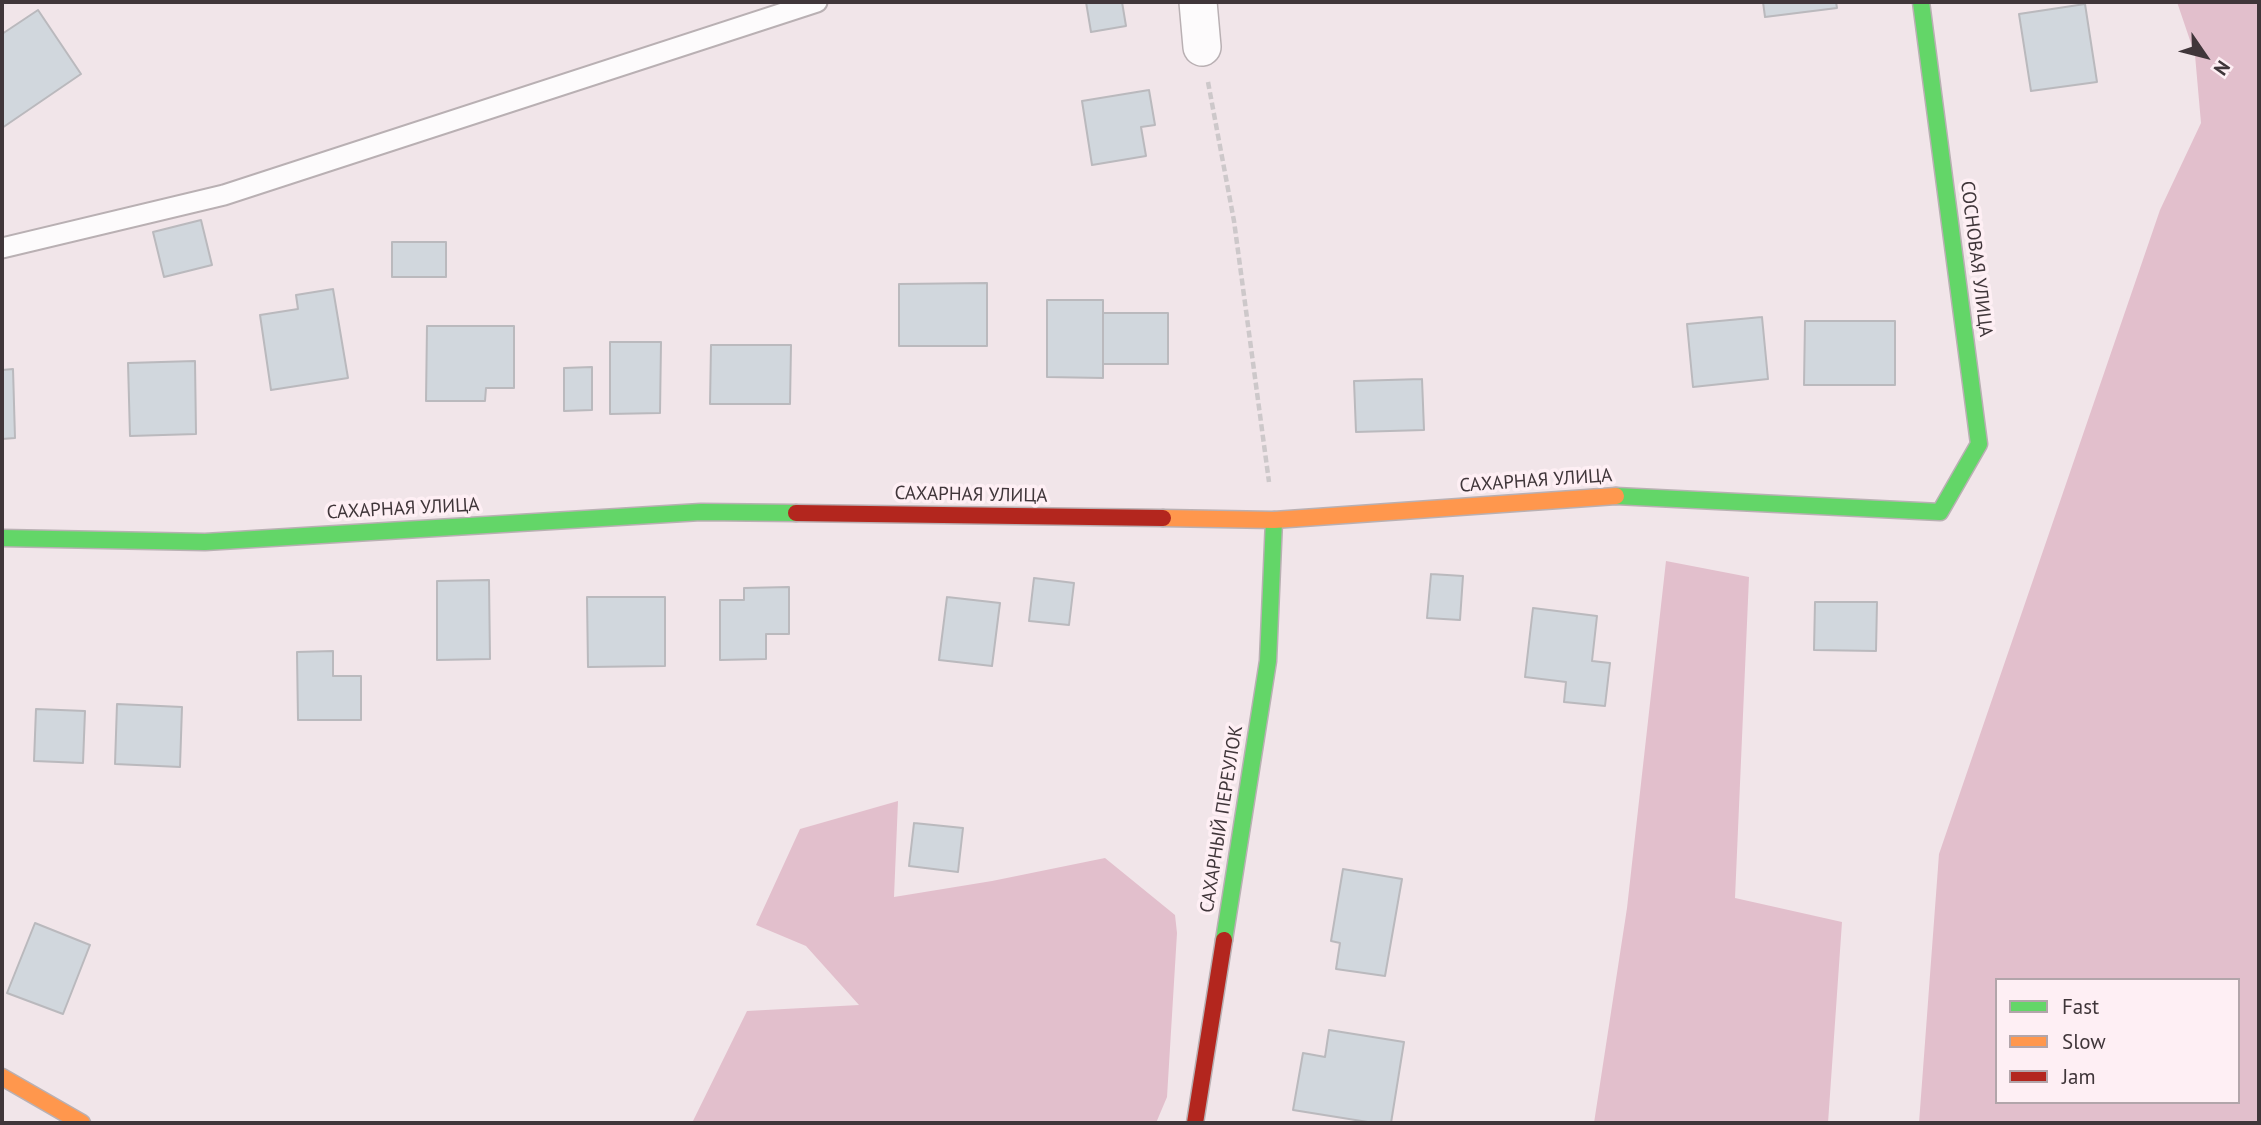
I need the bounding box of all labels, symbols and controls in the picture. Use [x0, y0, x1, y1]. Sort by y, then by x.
north arrow [2170, 21, 2240, 91]
text: N [2209, 56, 2236, 80]
street label: СОСНОВАЯ УЛИЦА [1955, 180, 1997, 338]
street label: САХАРНАЯ УЛИЦА [1459, 464, 1613, 498]
street label: САХАРНАЯ УЛИЦА [894, 482, 1048, 508]
street label: САХАРНАЯ УЛИЦА [326, 494, 480, 524]
street label: САХАРНЫЙ ПЕРЕУЛОК [1196, 724, 1248, 914]
legend [1995, 978, 2240, 1104]
text: Fast [2062, 993, 2099, 1020]
text: Slow [2062, 1028, 2106, 1055]
text: Jam [2062, 1063, 2096, 1090]

